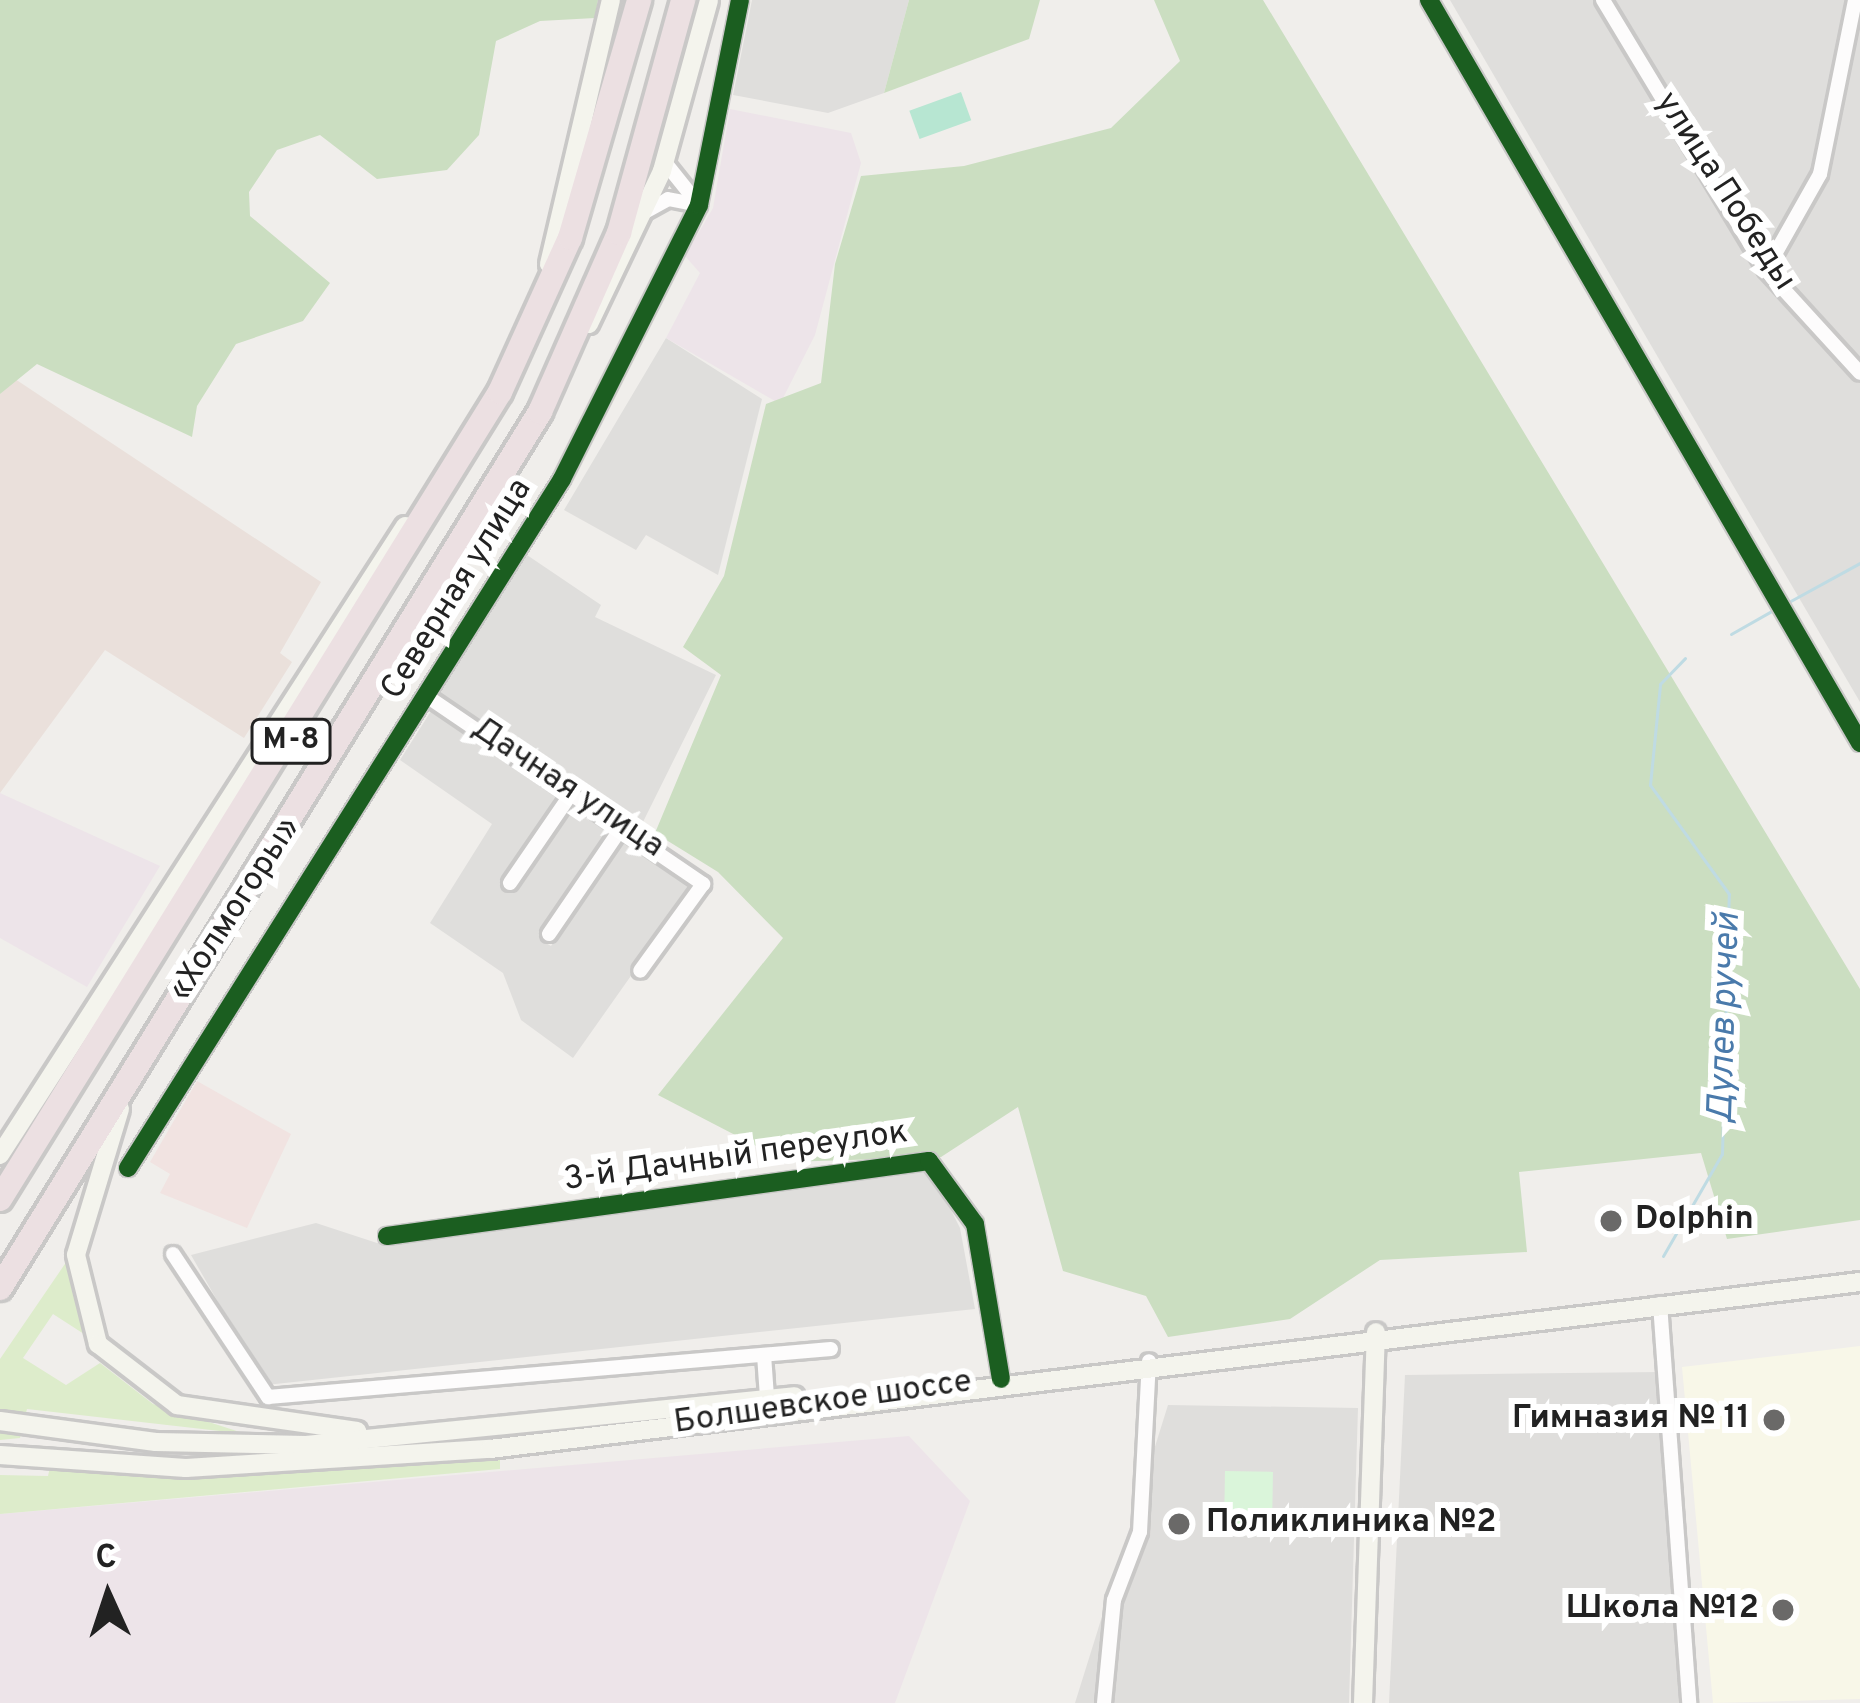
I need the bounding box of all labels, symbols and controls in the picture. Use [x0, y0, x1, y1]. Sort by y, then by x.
street label: улица Победы [1645, 85, 1803, 299]
street label: Северная улица [374, 472, 542, 708]
street label: Дачная улица [463, 710, 671, 868]
road number: М-8 [249, 717, 333, 765]
street label: «Холмогоры» [162, 811, 310, 1009]
water label: Дулев ручей [1701, 912, 1751, 1124]
street label: 3-й Дачный переулок [562, 1114, 910, 1202]
place label: Dolphin [1635, 1201, 1754, 1241]
marker: Dolphin [1598, 1208, 1624, 1234]
street label: Болшевское шоссе [672, 1364, 974, 1444]
place label: Гимназия № 11 [1512, 1400, 1750, 1440]
marker: Гимназия № 11 [1761, 1407, 1787, 1433]
place label: Поликлиника №2 [1206, 1504, 1496, 1544]
marker: Поликлиника №2 [1163, 1508, 1195, 1540]
north arrow [48, 1535, 168, 1655]
text: С [94, 1538, 118, 1581]
place label: Школа №12 [1566, 1590, 1759, 1630]
marker: Школа №12 [1770, 1597, 1796, 1623]

